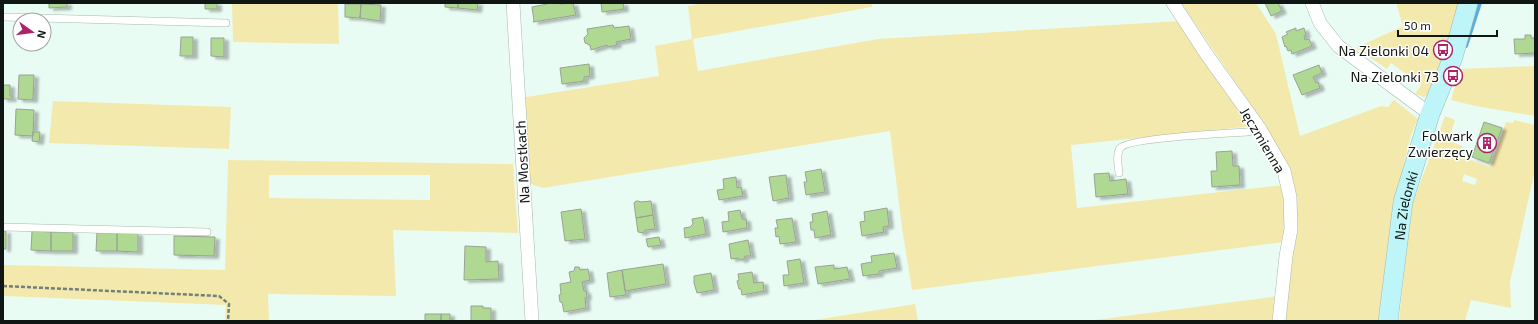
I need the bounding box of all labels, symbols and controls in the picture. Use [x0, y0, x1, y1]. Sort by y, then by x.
north arrow [12, 12, 52, 52]
scale bar [1398, 12, 1497, 38]
text: 50 m [1404, 18, 1431, 32]
text: N [35, 29, 49, 40]
bus stop icon: Na Zielonki 04 [1432, 39, 1454, 61]
place label: Na Zielonki 04 [1338, 42, 1429, 59]
bus stop icon: Na Zielonki 73 [1442, 65, 1464, 87]
place label: Na Zielonki 73 [1350, 68, 1439, 85]
street label: Jęczmienna [1237, 104, 1289, 176]
street label: Na Mostkach [511, 120, 533, 204]
place label: Folwark Zwierzęcy [1408, 127, 1474, 160]
building icon: Folwark Zwierzęcy [1476, 132, 1498, 154]
street label: Na Zielonki [1390, 169, 1421, 241]

